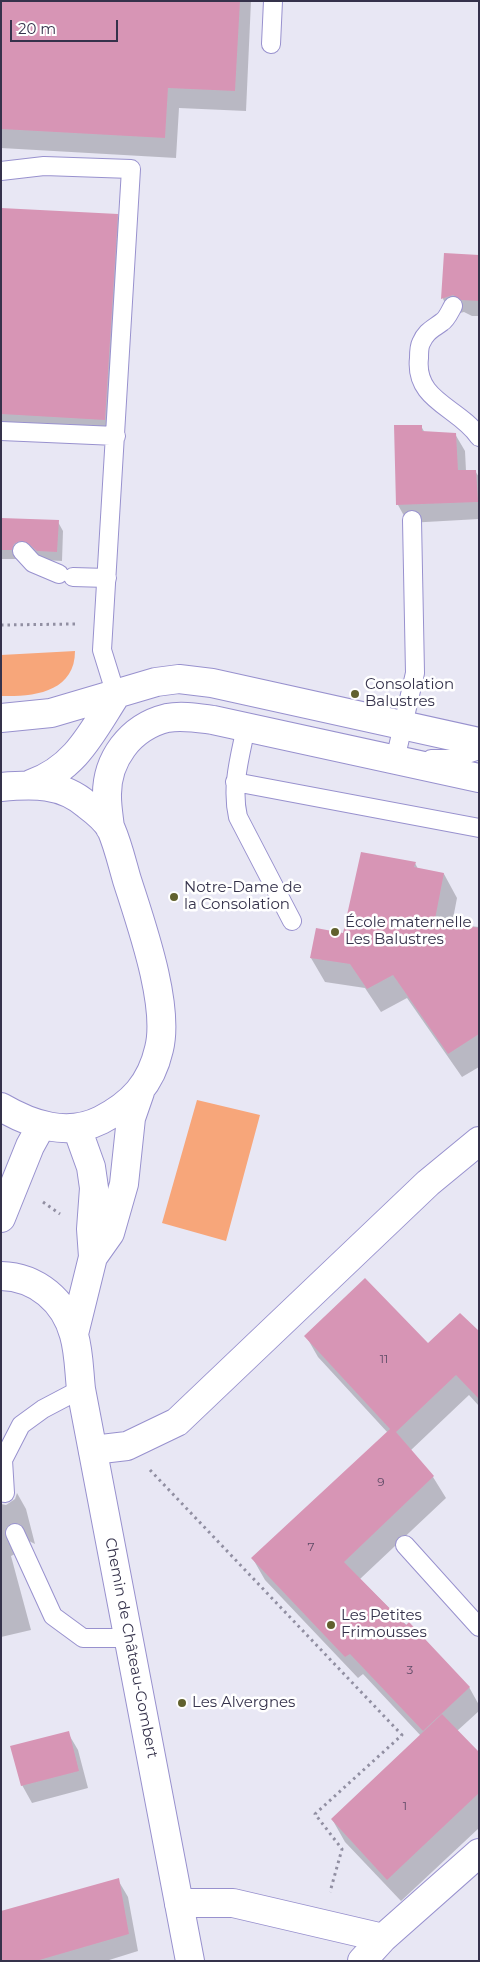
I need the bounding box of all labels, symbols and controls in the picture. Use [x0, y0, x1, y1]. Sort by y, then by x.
scale bar [12, 10, 120, 42]
text: 20 m [18, 19, 56, 38]
place label: Consolation Balustres [365, 676, 454, 711]
marker: Consolation Balustres [349, 688, 361, 700]
place label: Notre-Dame de la Consolation [184, 879, 302, 914]
marker: Notre-Dame de la Consolation [168, 891, 180, 903]
place label: École maternelle Les Balustres [345, 914, 472, 949]
marker: École maternelle Les Balustres [329, 926, 341, 938]
house number: 11 [380, 1352, 388, 1366]
house number: 9 [377, 1475, 385, 1489]
street label: Chemin de Château-Gombert [101, 1536, 161, 1760]
house number: 7 [307, 1540, 315, 1554]
place label: Les Petites Frimousses [341, 1607, 427, 1642]
marker: Les Petites Frimousses [325, 1619, 337, 1631]
house number: 3 [407, 1663, 413, 1677]
place label: Les Alvergnes [192, 1694, 295, 1712]
marker: Les Alvergnes [176, 1697, 188, 1709]
house number: 1 [403, 1799, 407, 1813]

